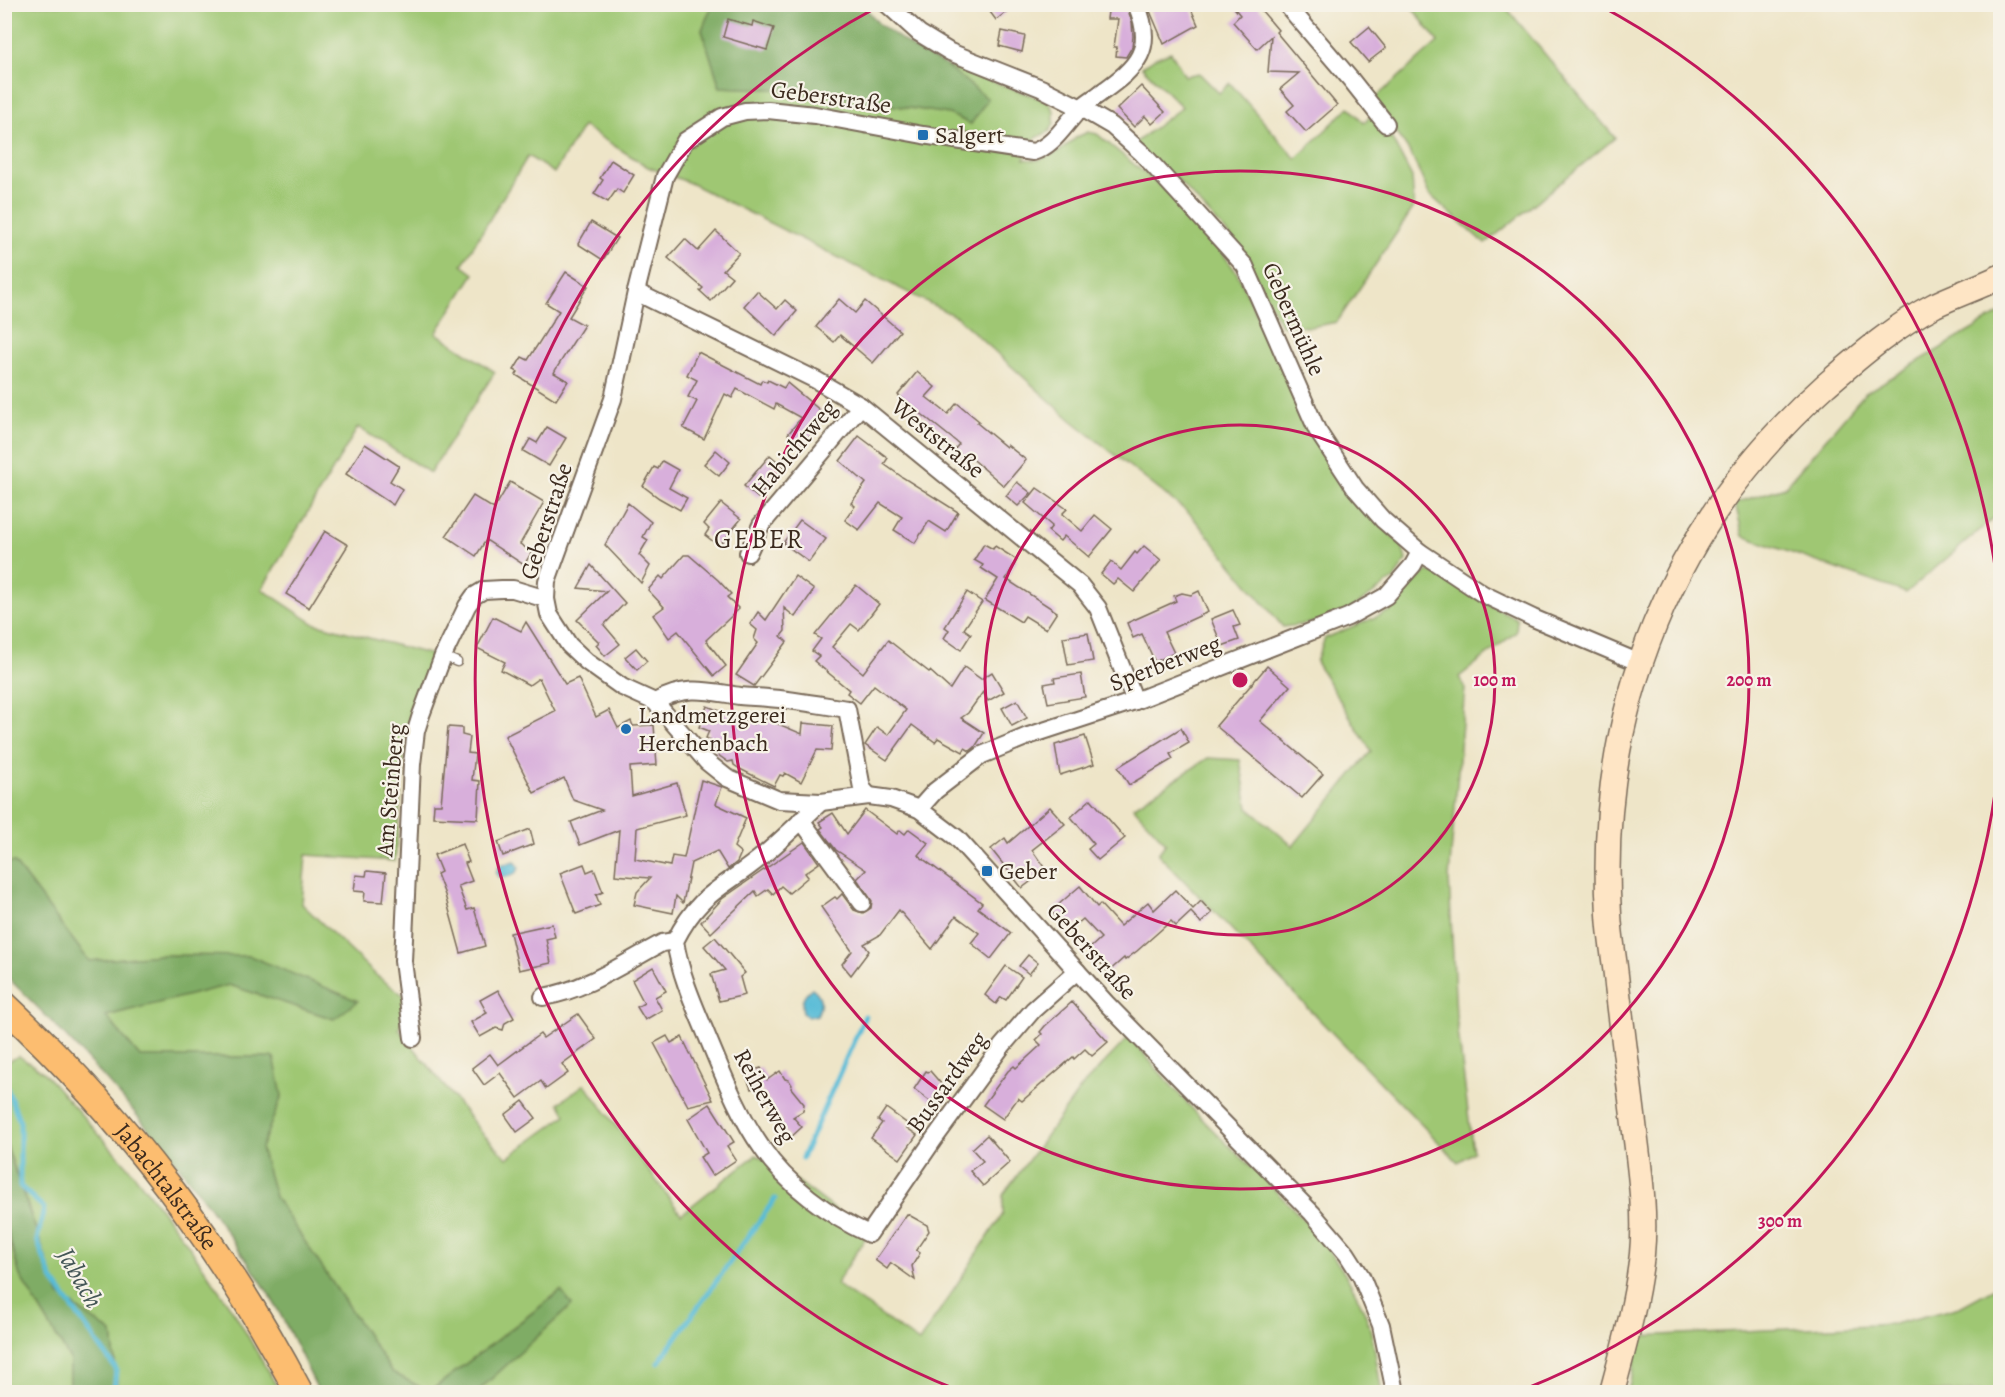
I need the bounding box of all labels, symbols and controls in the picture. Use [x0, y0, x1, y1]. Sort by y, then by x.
street label: Geberstraße [769, 73, 893, 121]
place label: Salgert [935, 119, 1004, 151]
marker: Salgert [916, 128, 930, 142]
street label: Gebermühle [1255, 257, 1333, 381]
street label: Weststraße [884, 390, 991, 486]
street label: Habichtweg [744, 393, 844, 503]
street label: Geberstraße [512, 458, 580, 584]
district label: GEBER [714, 521, 804, 557]
street label: Sperberweg [1105, 627, 1225, 699]
text: 100 m [1474, 668, 1516, 692]
text: 200 m [1726, 668, 1772, 692]
centre of rings [1230, 670, 1250, 690]
place label: Landmetzgerei Herchenbach [638, 699, 786, 759]
street label: Am Steinberg [368, 722, 412, 859]
marker: Landmetzgerei Herchenbach [619, 722, 633, 736]
place label: Geber [999, 855, 1057, 887]
marker: Geber [980, 864, 994, 878]
street label: Geberstraße [1040, 895, 1144, 1007]
street label: Bussardweg [899, 1025, 995, 1139]
street label: Reiherweg [726, 1043, 804, 1149]
street label: Jabachtalstraße [108, 1116, 225, 1256]
text: 300 m [1758, 1209, 1802, 1233]
water label: Jabach [48, 1240, 111, 1315]

